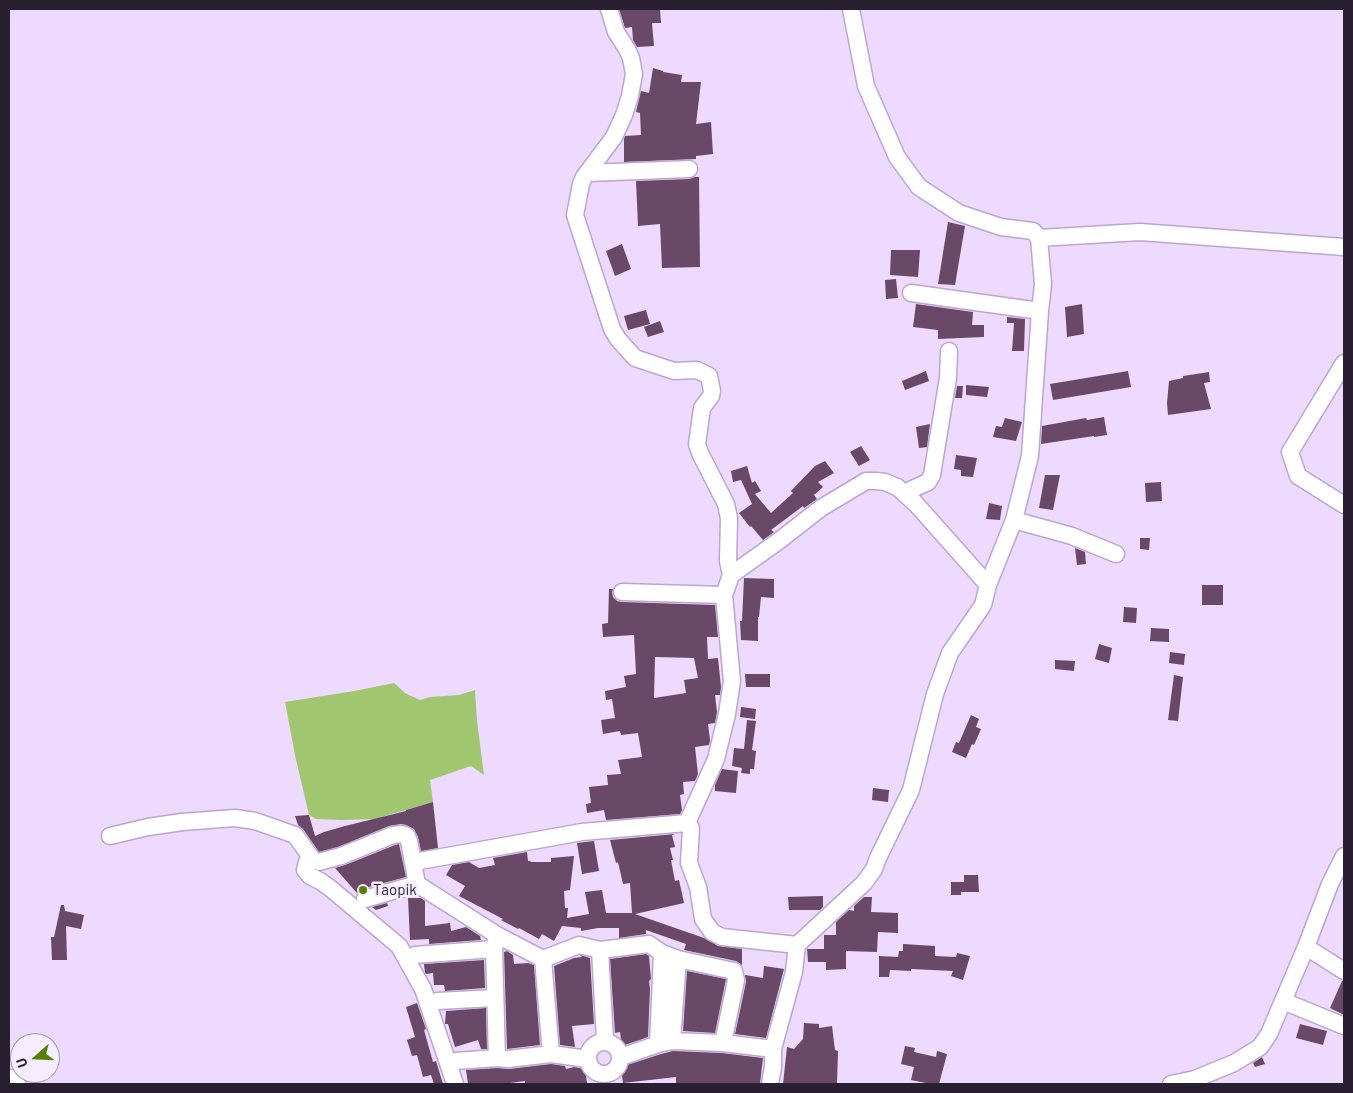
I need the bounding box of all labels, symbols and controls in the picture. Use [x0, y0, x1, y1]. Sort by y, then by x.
place label: Taopik [373, 881, 417, 899]
marker: Taopik [357, 884, 369, 896]
north arrow [10, 1033, 60, 1083]
text: U [12, 1056, 31, 1070]

